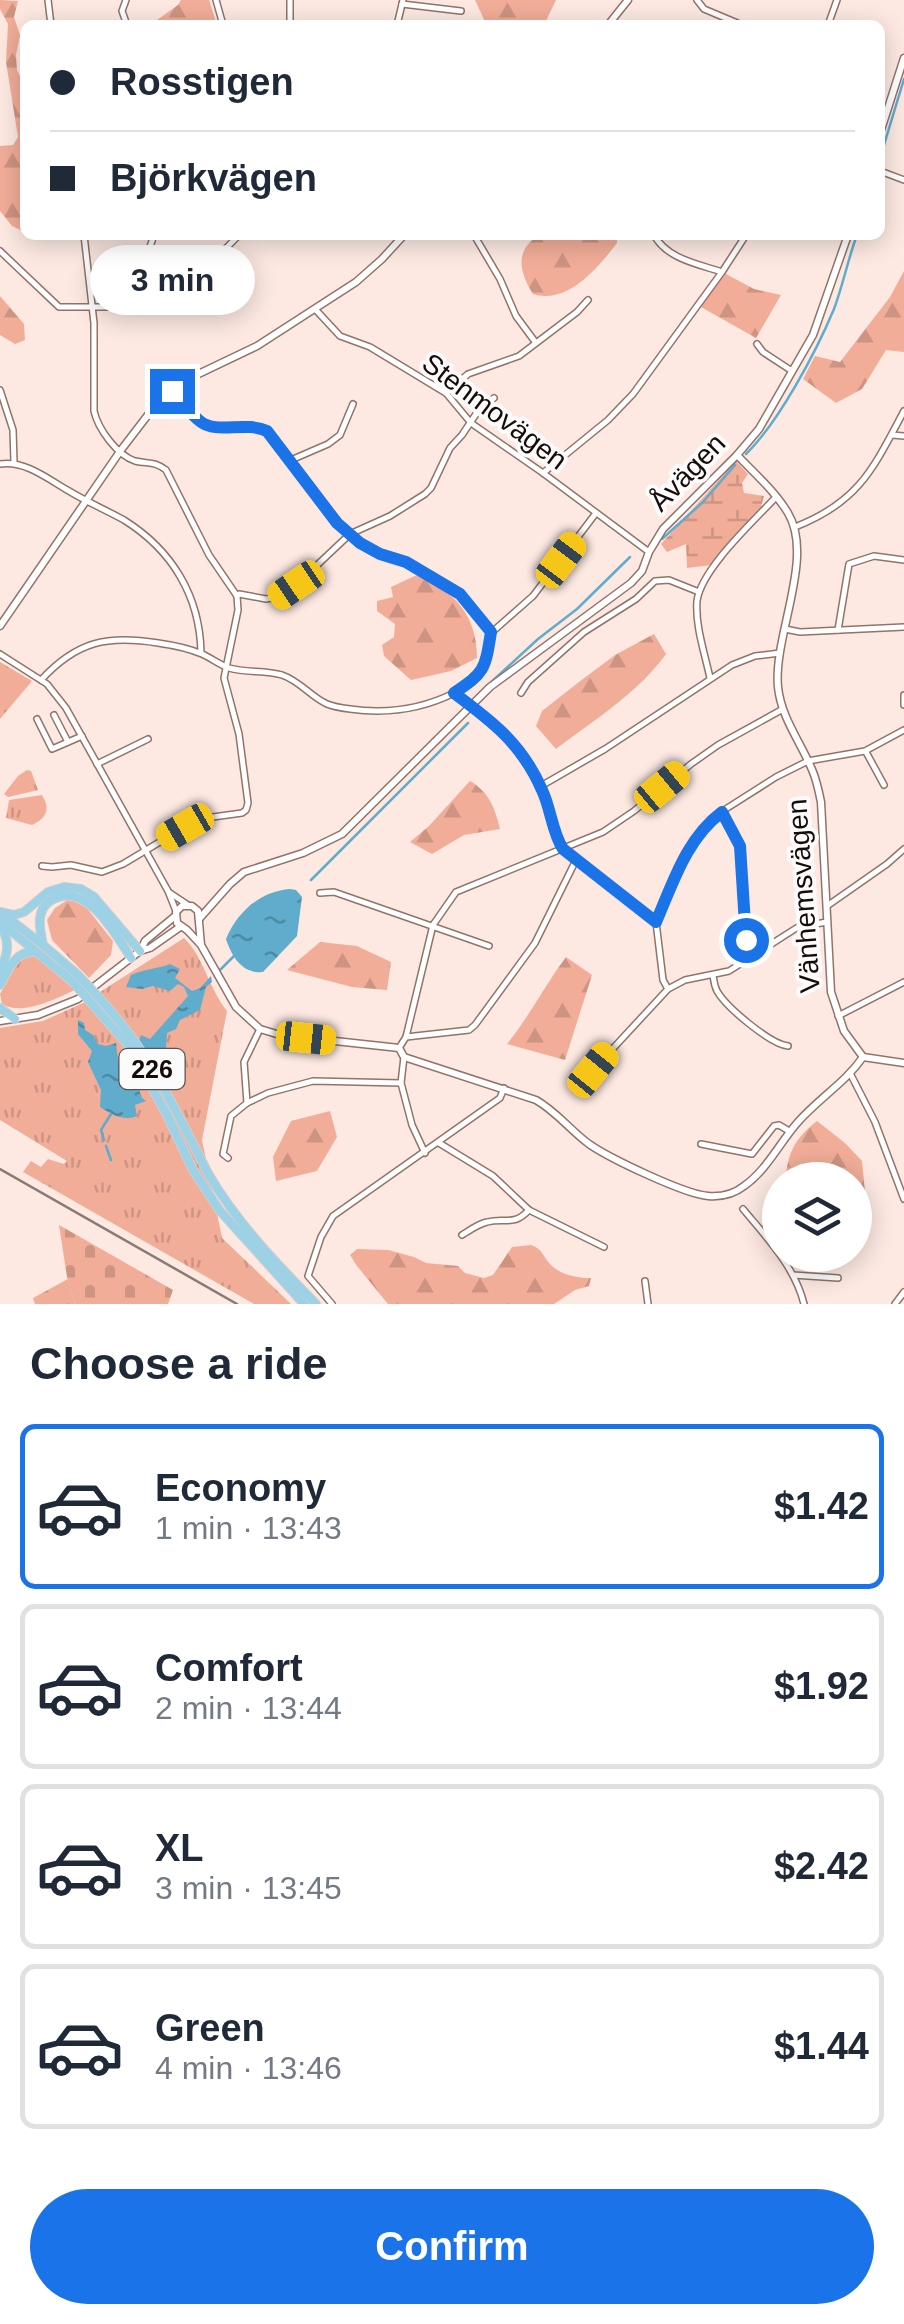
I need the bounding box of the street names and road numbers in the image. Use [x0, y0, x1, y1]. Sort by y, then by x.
street label: Stenmovägen [416, 347, 573, 476]
street label: Åvägen [643, 427, 731, 517]
street label: Vänhemsvägen [781, 798, 826, 994]
road number: 226 [120, 1049, 184, 1089]

